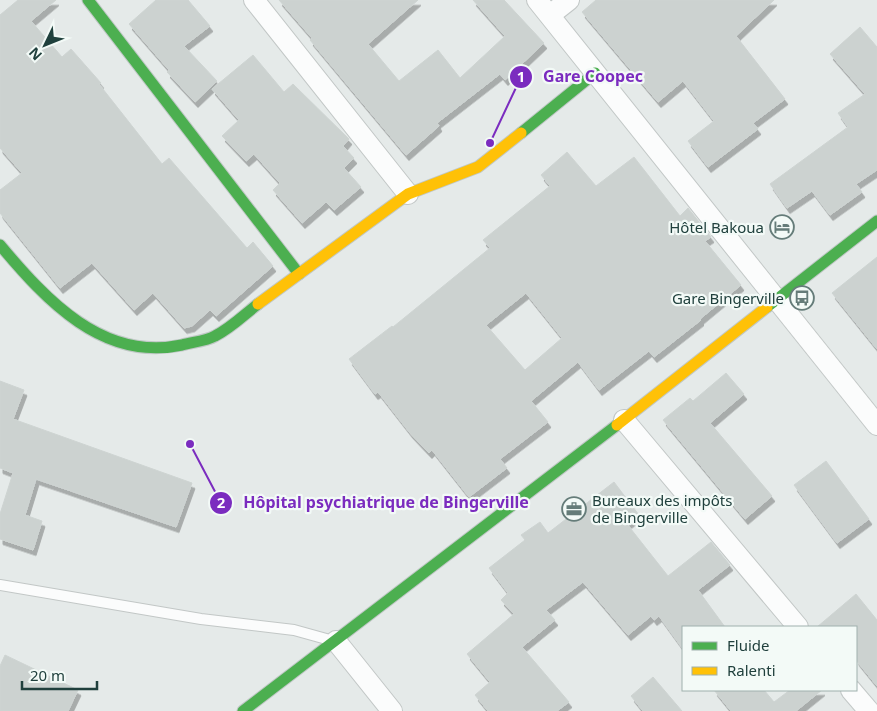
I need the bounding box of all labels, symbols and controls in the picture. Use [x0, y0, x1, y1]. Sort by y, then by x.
north arrow [20, 20, 70, 70]
text: N [24, 44, 46, 65]
callout: Gare Coopec [508, 61, 653, 92]
text: Gare Coopec [543, 65, 643, 87]
text: 1 [517, 66, 525, 86]
hotel icon: Hôtel Bakoua [769, 214, 795, 240]
place label: Hôtel Bakoua [669, 217, 764, 237]
bus stop icon: Gare Bingerville [789, 285, 815, 311]
place label: Gare Bingerville [672, 288, 784, 308]
callout: Hôpital psychiatrique de Bingerville [208, 487, 539, 518]
place label: Bureaux des impôts de Bingerville [592, 490, 732, 527]
text: Hôpital psychiatrique de Bingerville [243, 491, 529, 513]
text: 2 [217, 492, 226, 512]
office icon: Bureaux des impôts de Bingerville [561, 496, 587, 522]
legend [682, 626, 857, 691]
text: Fluide [727, 635, 769, 655]
scale bar [22, 658, 98, 690]
text: Ralenti [727, 660, 776, 680]
text: 20 m [30, 665, 65, 685]

